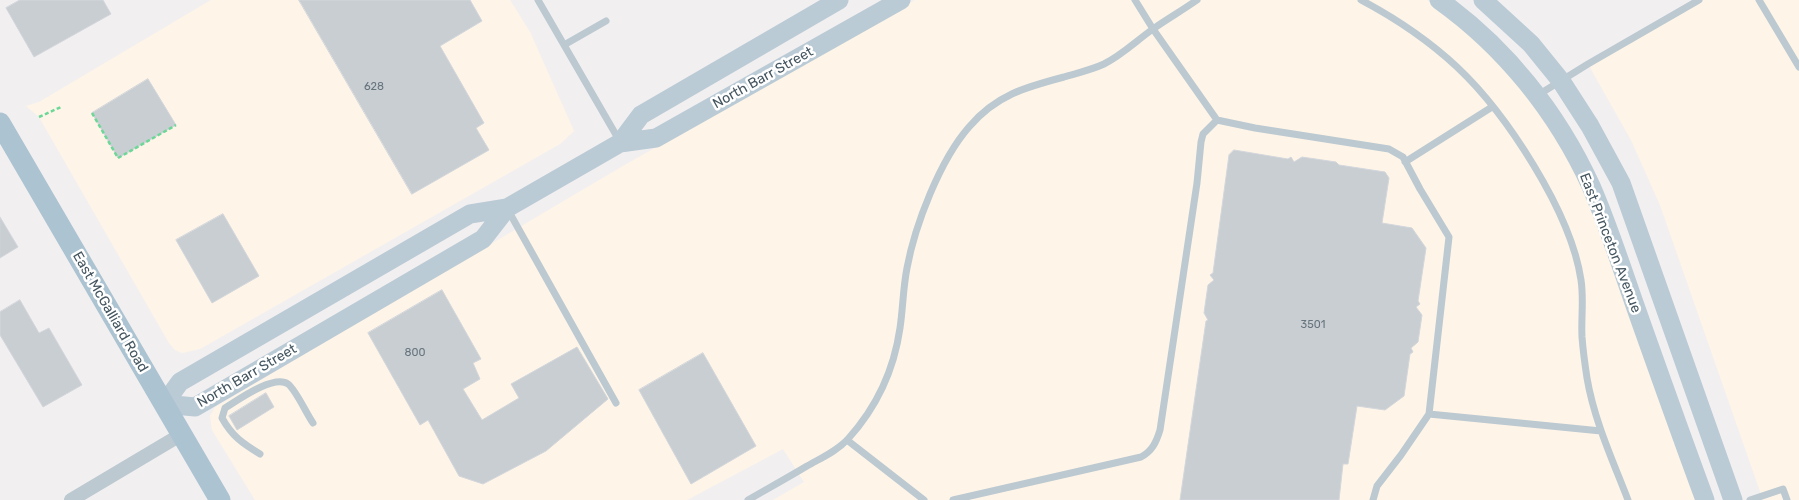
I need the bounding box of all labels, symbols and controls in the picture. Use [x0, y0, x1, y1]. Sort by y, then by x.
street label: North Barr Street [710, 43, 816, 113]
house number: 628 [364, 80, 384, 94]
street label: East Princeton Avenue [1576, 171, 1644, 315]
street label: East McGalliard Road [69, 249, 151, 375]
house number: 3501 [1301, 318, 1325, 332]
street label: North Barr Street [194, 341, 300, 411]
house number: 800 [405, 346, 425, 360]

